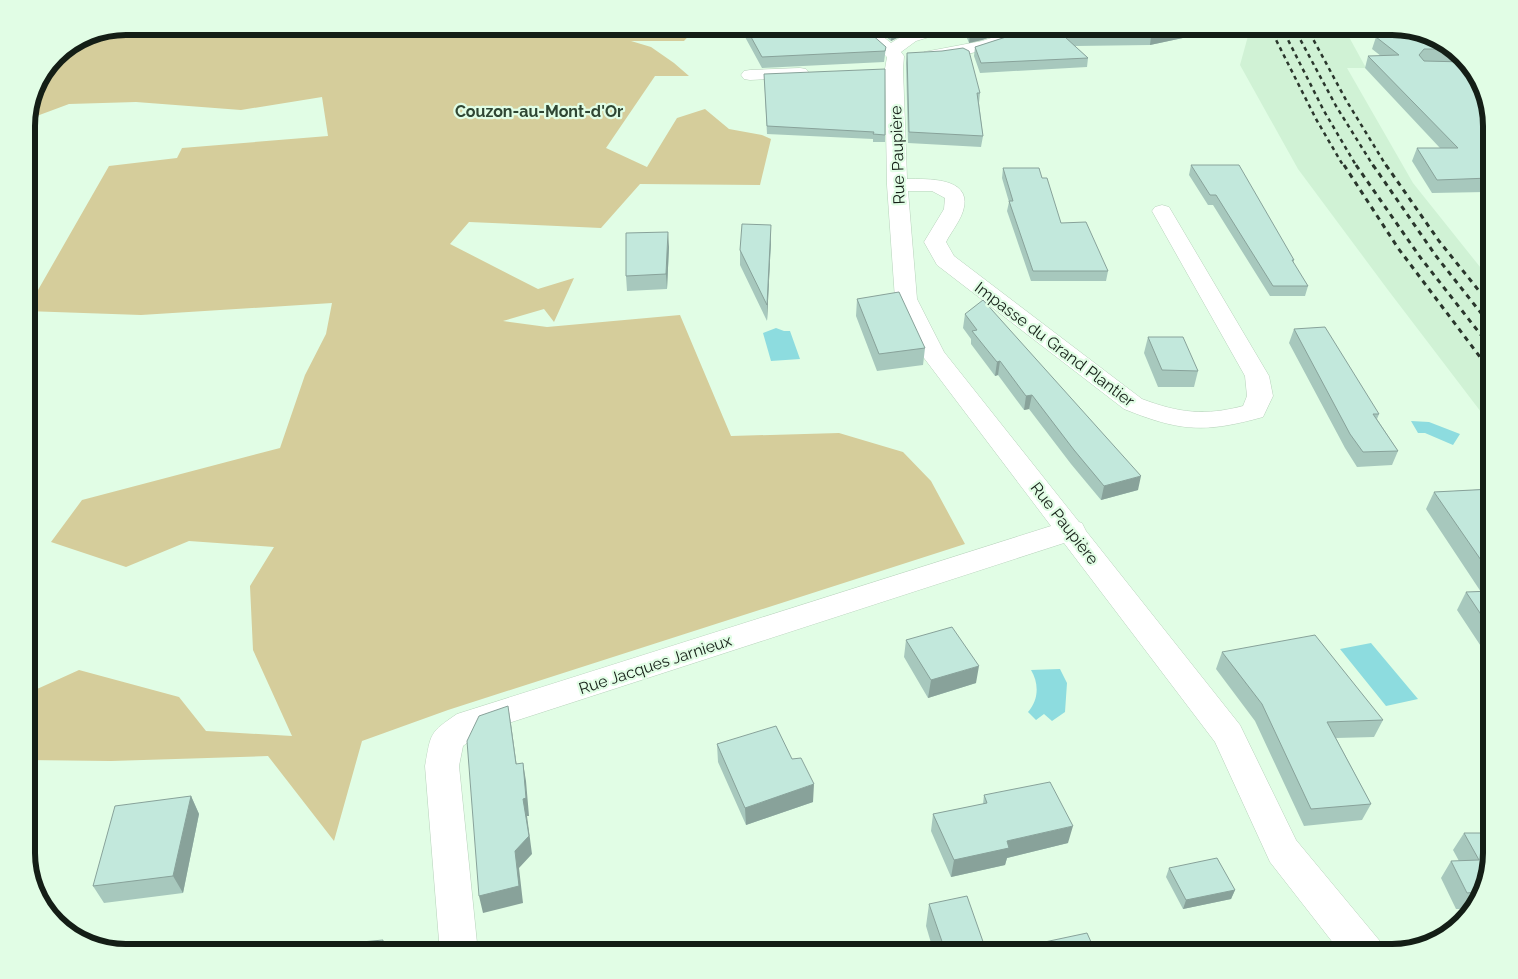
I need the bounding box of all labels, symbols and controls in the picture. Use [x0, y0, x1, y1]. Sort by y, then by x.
district label: Couzon-au-Mont-d'Or [455, 102, 623, 121]
street label: Rue Paupière [886, 105, 909, 205]
street label: Impasse du Grand Plantier [971, 278, 1139, 411]
street label: Rue Paupière [1027, 478, 1103, 568]
street label: Rue Jacques Jarnieux [576, 631, 734, 698]

